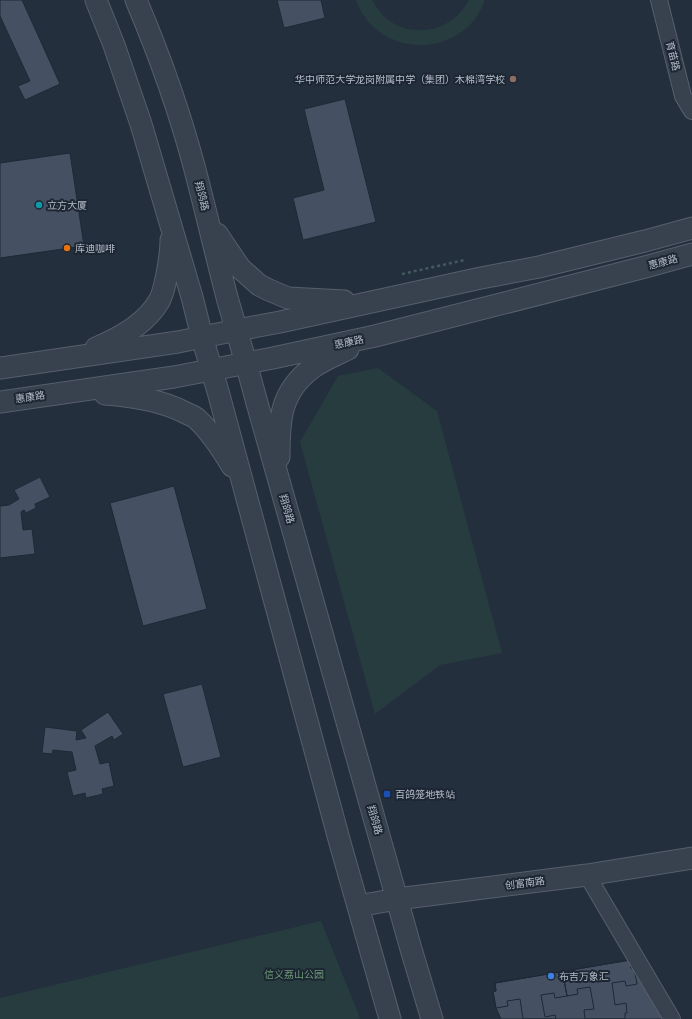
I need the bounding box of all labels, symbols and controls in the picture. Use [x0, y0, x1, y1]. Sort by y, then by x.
street label: 育苗路 [663, 40, 683, 72]
place label: 华中师范大学龙岗附属中学（集团）木棉湾学校 [295, 73, 505, 86]
marker: 华中师范大学龙岗附属中学（集团）木棉湾学校 [508, 74, 518, 84]
street label: 翔鸽路 [192, 180, 212, 212]
place label: 立方大厦 [47, 199, 87, 212]
marker: 立方大厦 [34, 200, 44, 210]
place label: 库迪咖啡 [75, 242, 115, 255]
marker: 库迪咖啡 [62, 243, 72, 253]
street label: 惠康路 [647, 252, 679, 272]
street label: 惠康路 [333, 333, 365, 351]
street label: 惠康路 [14, 388, 46, 406]
street label: 翔鸽路 [277, 493, 297, 525]
place label: 百鸽笼地铁站 [395, 788, 455, 801]
marker: 百鸽笼地铁站 [382, 789, 392, 799]
street label: 翔鸽路 [365, 804, 385, 836]
street label: 创富南路 [504, 874, 546, 892]
park label: 信义荔山公园 [264, 968, 324, 981]
place label: 布吉万象汇 [559, 970, 609, 983]
marker: 布吉万象汇 [546, 971, 556, 981]

